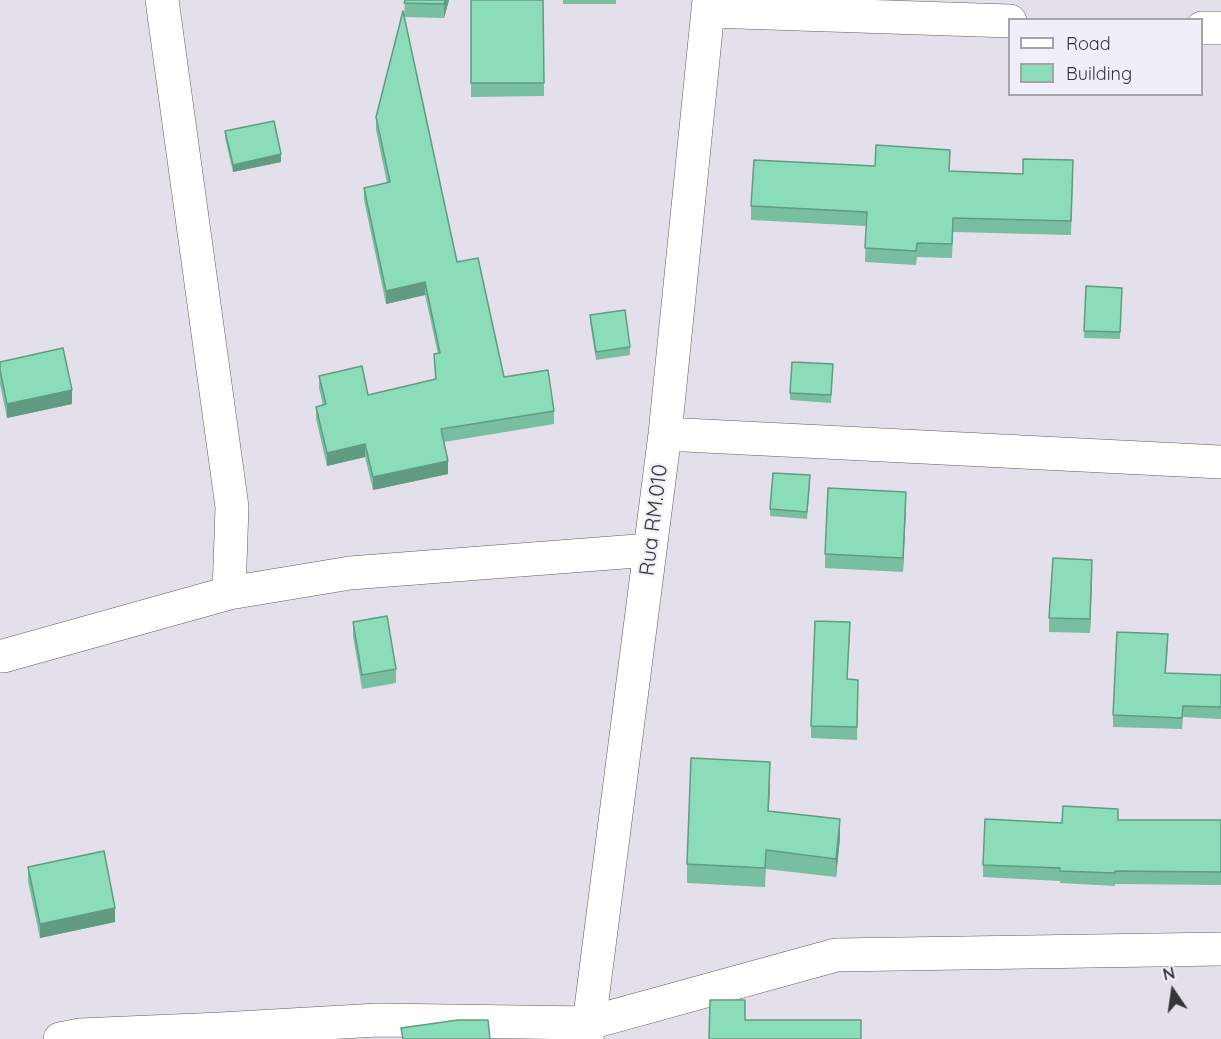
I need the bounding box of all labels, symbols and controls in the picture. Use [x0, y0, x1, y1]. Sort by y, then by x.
legend [1008, 18, 1203, 96]
text: Road [1066, 32, 1111, 55]
text: Building [1066, 62, 1132, 85]
street label: Rua RM.010 [635, 463, 673, 577]
north arrow [1143, 961, 1203, 1021]
text: N [1161, 962, 1177, 985]

